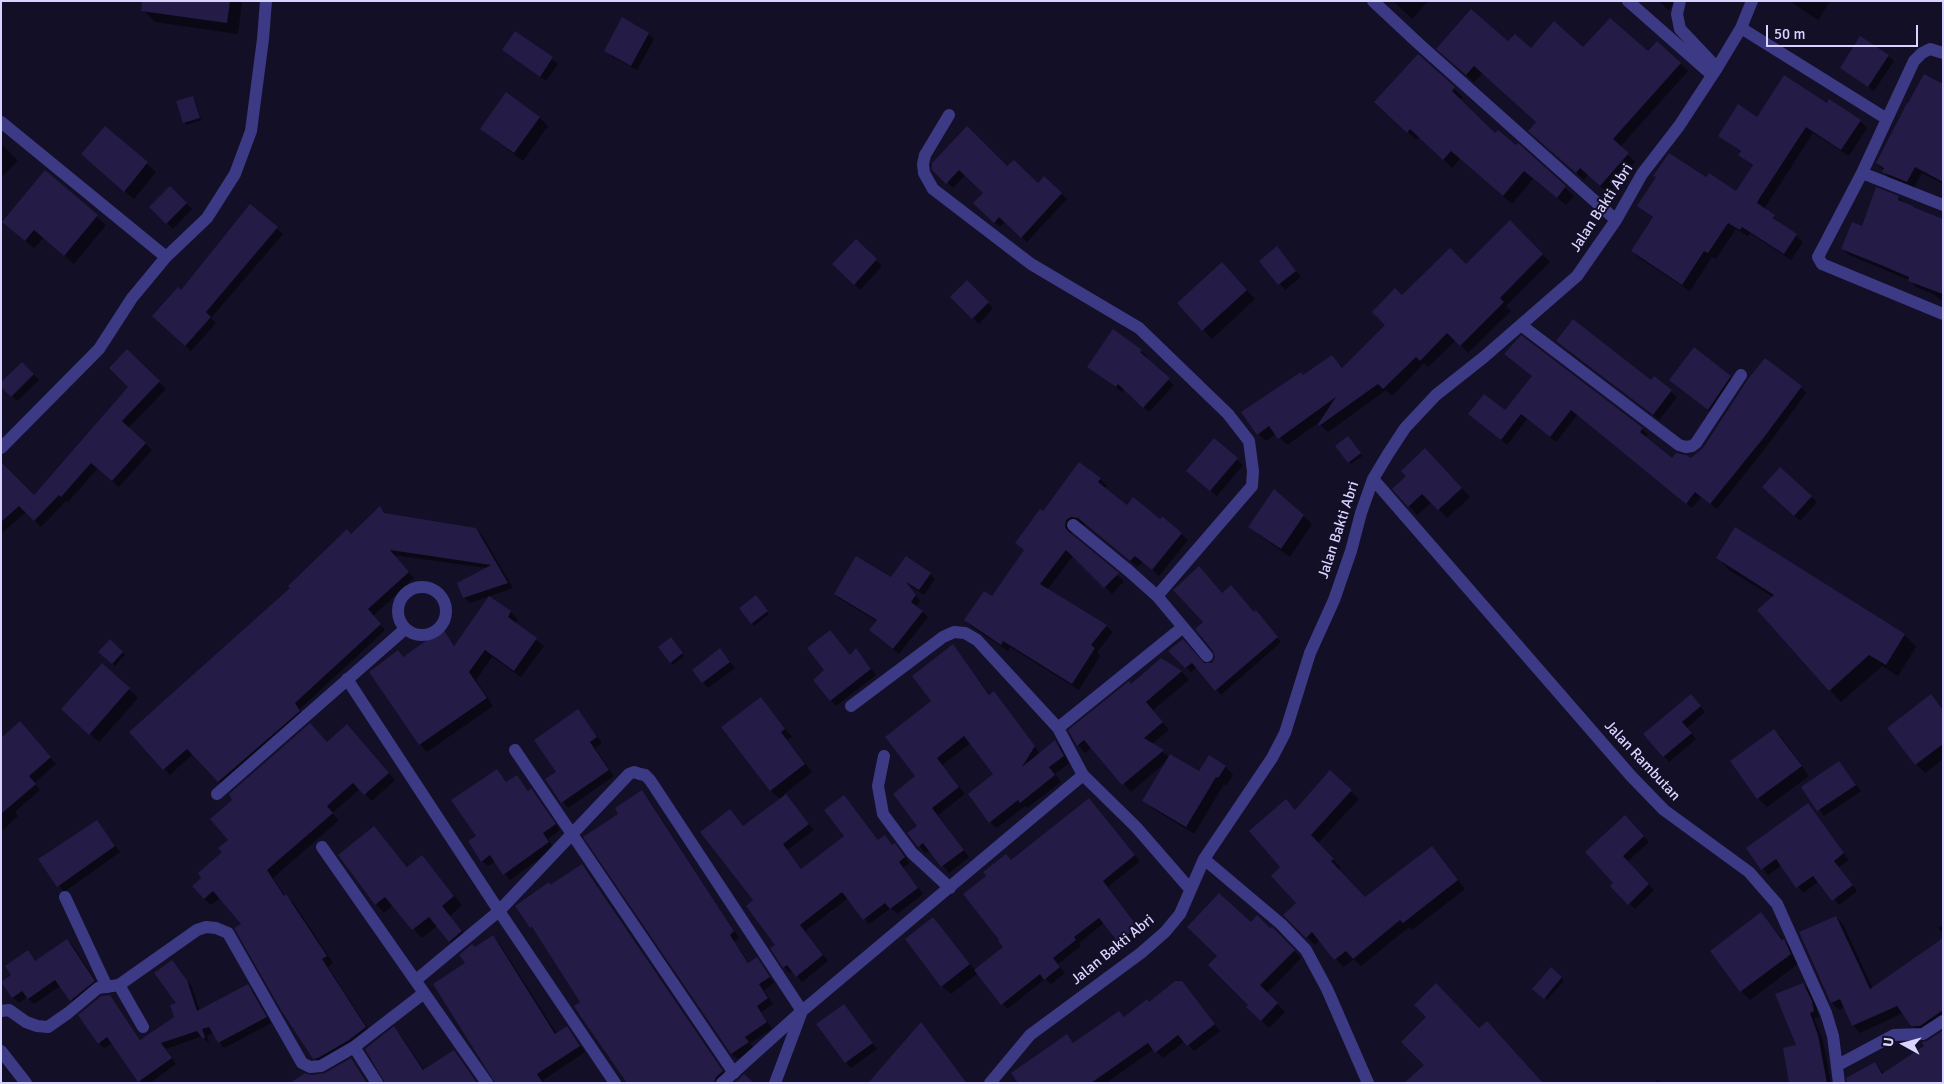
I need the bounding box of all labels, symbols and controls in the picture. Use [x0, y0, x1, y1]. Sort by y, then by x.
scale bar [1769, 15, 1922, 47]
text: 50 m [1774, 25, 1805, 43]
street label: Jalan Bakti Abri [1567, 161, 1637, 255]
street label: Jalan Bakti Abri [1315, 479, 1363, 581]
street label: Jalan Rambutan [1600, 717, 1684, 805]
street label: Jalan Bakti Abri [1068, 911, 1158, 989]
north arrow [1879, 1019, 1929, 1069]
text: U [1880, 1036, 1898, 1048]

